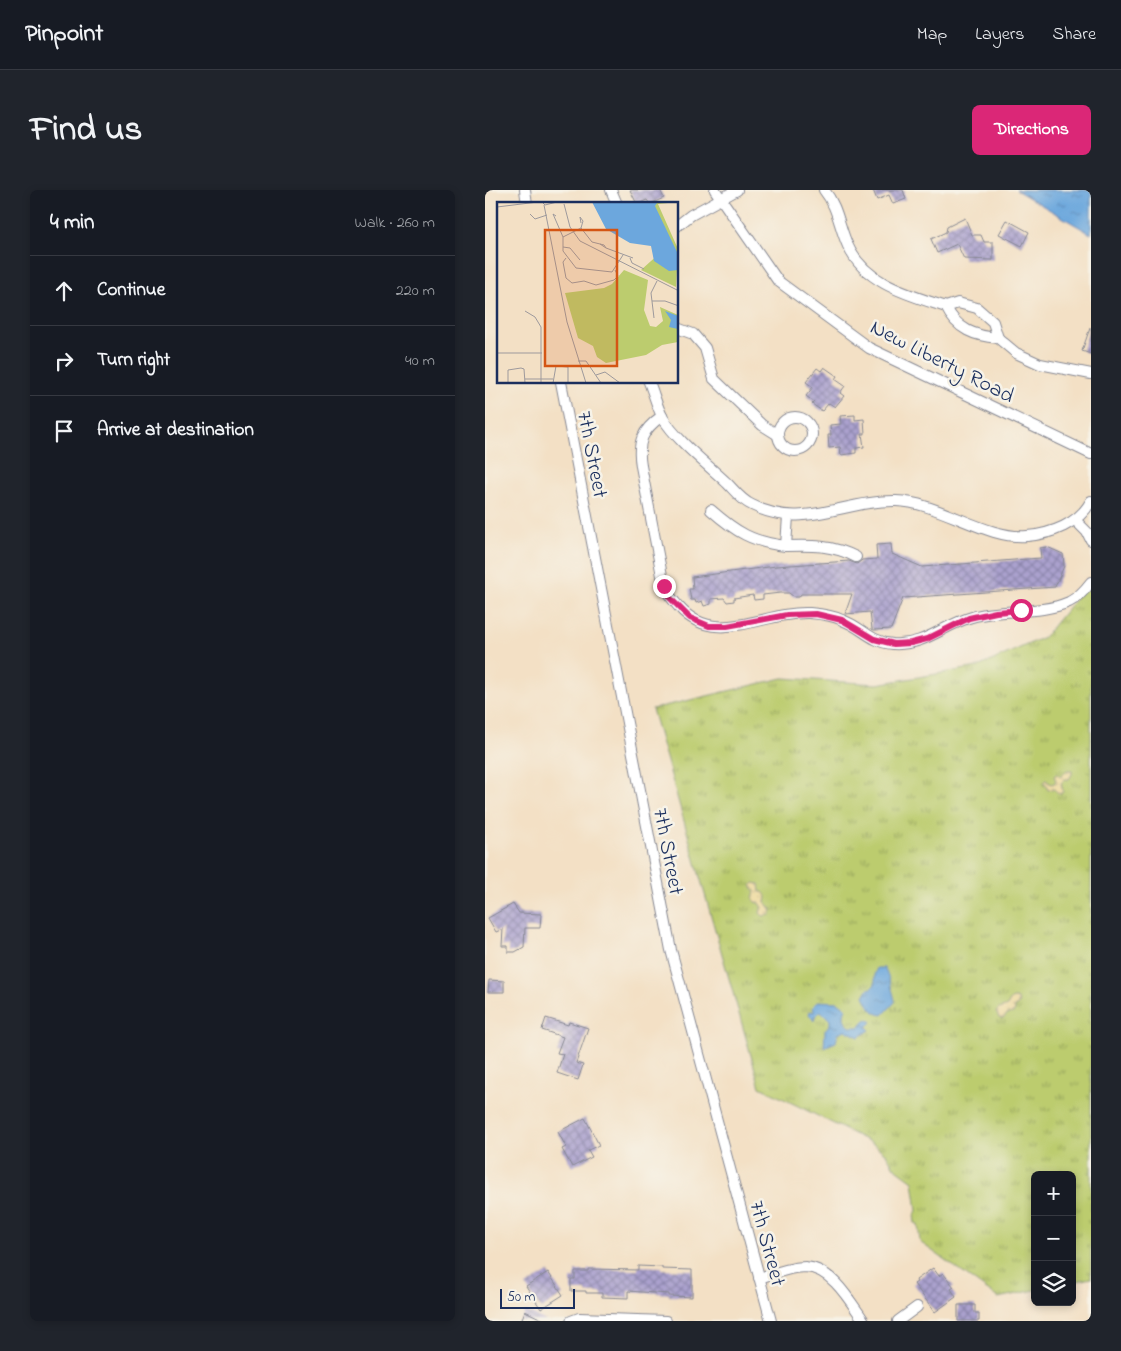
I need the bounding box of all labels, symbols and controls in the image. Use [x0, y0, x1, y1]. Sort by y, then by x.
text: Pinpoint [25, 17, 103, 52]
text: Map [917, 22, 947, 48]
text: Layers [975, 22, 1025, 48]
text: Share [1053, 22, 1096, 48]
text: Find us [30, 105, 142, 156]
button: Directions [972, 105, 1091, 155]
inset map [497, 202, 679, 384]
text: 4 min [50, 208, 94, 238]
text: Walk · 260 m [355, 211, 435, 235]
icon: ahead [50, 277, 78, 305]
text: Continue [97, 277, 165, 304]
text: 220 m [396, 279, 435, 303]
street label: New Liberty Road [864, 313, 1019, 414]
icon: right [50, 347, 78, 375]
text: Turn right [97, 347, 170, 374]
text: 40 m [405, 349, 435, 373]
street label: 7th Street [567, 408, 615, 501]
icon: arrive [50, 417, 78, 445]
text: Arrive at destination [97, 417, 254, 444]
route end [653, 575, 676, 598]
route start [1010, 599, 1033, 622]
street label: 7th Street [643, 805, 691, 898]
map controls [1031, 1171, 1076, 1306]
button: + [1031, 1171, 1076, 1216]
street label: 7th Street [739, 1197, 793, 1291]
button: − [1031, 1216, 1076, 1261]
button: layers [1031, 1261, 1076, 1306]
scale bar [500, 1286, 575, 1309]
text: 50 m [507, 1287, 535, 1308]

